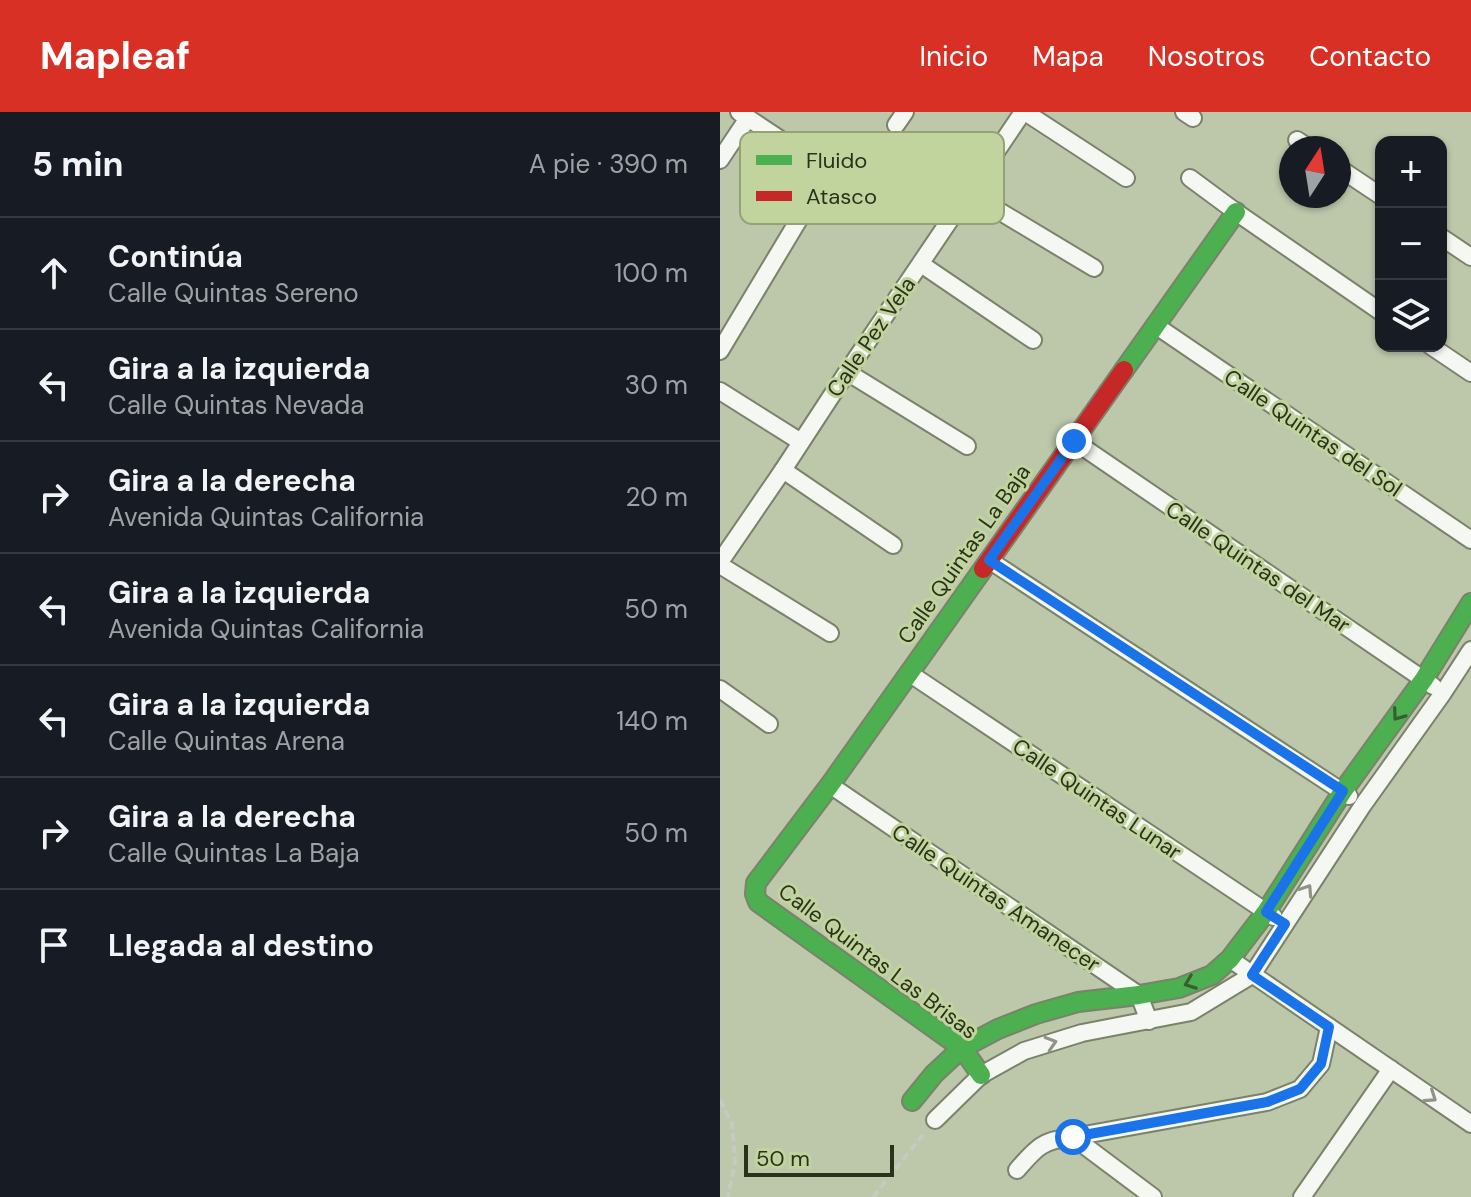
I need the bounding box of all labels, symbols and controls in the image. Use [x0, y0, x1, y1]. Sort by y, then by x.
text: Mapleaf [40, 31, 190, 81]
text: Inicio [919, 38, 988, 75]
text: Mapa [1032, 38, 1104, 75]
text: Nosotros [1148, 38, 1265, 75]
text: Contacto [1309, 38, 1431, 75]
legend [740, 132, 1004, 224]
north arrow [1279, 136, 1351, 208]
map controls [1375, 136, 1447, 352]
button: + [1375, 136, 1447, 208]
text: 5 min [32, 142, 123, 187]
text: Fluido [806, 146, 867, 175]
text: A pie · 390 m [529, 147, 688, 181]
text: Atasco [806, 182, 877, 211]
button: − [1375, 208, 1447, 280]
text: Continúa [108, 237, 243, 276]
icon: ahead [32, 251, 76, 295]
text: 100 m [614, 256, 688, 290]
street label: Calle Pez Vela [820, 271, 922, 403]
text: Calle Quintas Sereno [108, 276, 359, 310]
button: layers [1375, 280, 1447, 352]
text: Gira a la izquierda [108, 349, 370, 388]
icon: left [32, 363, 76, 407]
street label: Calle Quintas del Sol [1218, 363, 1408, 503]
text: 30 m [625, 368, 688, 402]
text: Calle Quintas Nevada [108, 388, 364, 422]
route end [1056, 423, 1092, 459]
street label: Calle Quintas La Baja [891, 458, 1037, 650]
text: Gira a la derecha [108, 461, 356, 500]
icon: right [32, 475, 76, 519]
text: 20 m [625, 480, 688, 514]
street label: Calle Quintas del Mar [1160, 494, 1356, 640]
text: Avenida Quintas California [108, 500, 424, 534]
text: Gira a la izquierda [108, 573, 370, 612]
icon: left [32, 587, 76, 631]
text: 50 m [624, 592, 688, 626]
text: Avenida Quintas California [108, 612, 424, 646]
text: Gira a la izquierda [108, 685, 370, 724]
icon: left [32, 699, 76, 743]
text: 140 m [616, 704, 688, 738]
one-way arrow [1393, 706, 1407, 721]
text: Calle Quintas Arena [108, 724, 345, 758]
street label: Calle Quintas Lunar [1007, 732, 1187, 866]
text: Gira a la derecha [108, 797, 356, 836]
icon: right [32, 811, 76, 855]
text: 50 m [624, 816, 688, 850]
street label: Calle Quintas Amanecer [886, 817, 1106, 979]
text: Calle Quintas La Baja [108, 836, 360, 870]
street label: Calle Quintas Las Brisas [773, 877, 983, 1045]
one-way arrow [1298, 884, 1313, 899]
icon: arrive [32, 923, 76, 967]
text: Llegada al destino [108, 926, 374, 965]
one-way arrow [1184, 973, 1198, 990]
one-way arrow [1044, 1036, 1058, 1052]
one-way arrow [1422, 1087, 1437, 1102]
route start [1055, 1119, 1091, 1155]
scale bar [744, 1141, 894, 1177]
text: 50 m [756, 1144, 810, 1173]

